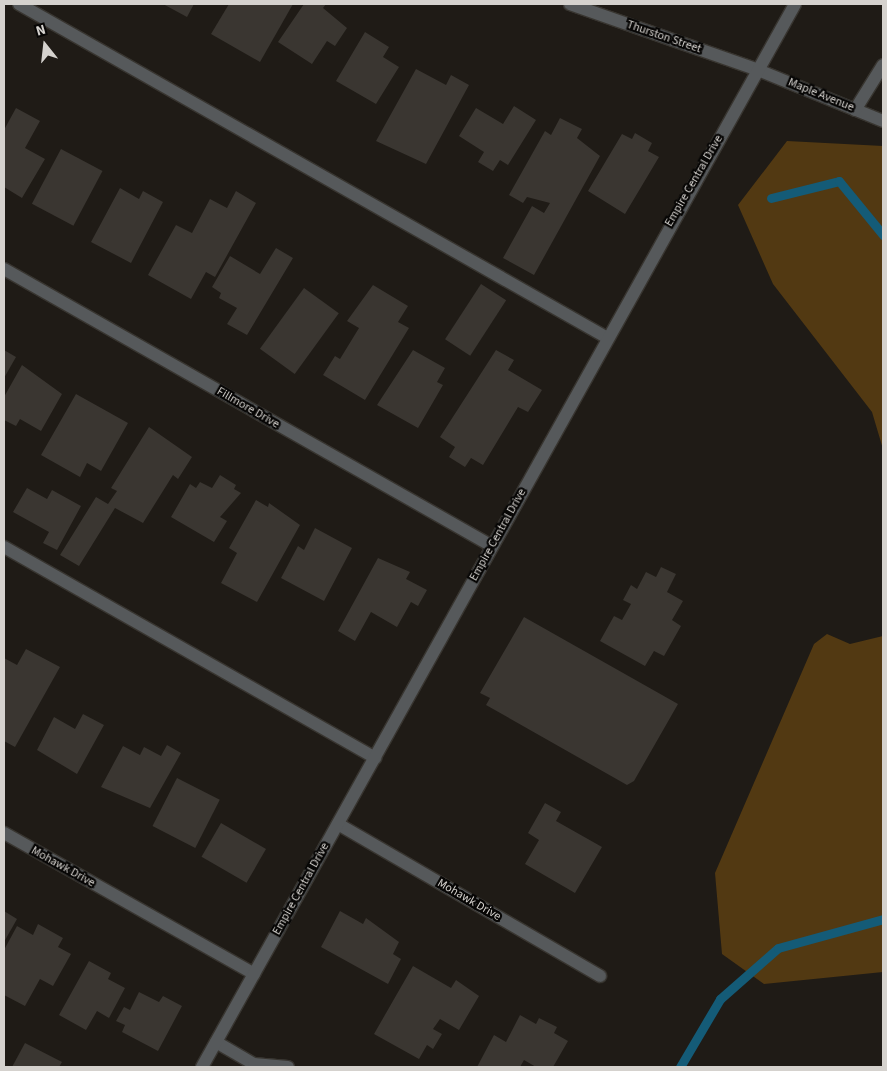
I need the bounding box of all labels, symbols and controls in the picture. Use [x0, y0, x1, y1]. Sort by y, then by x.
street label: Thurston Street [625, 18, 703, 56]
north arrow [20, 20, 70, 70]
text: N [34, 20, 48, 41]
street label: Maple Avenue [786, 75, 856, 115]
street label: Empire Central Drive [662, 133, 726, 229]
street label: Fillmore Drive [214, 384, 282, 432]
street label: Empire Central Drive [467, 486, 529, 584]
street label: Empire Central Drive [270, 840, 332, 938]
street label: Mohawk Drive [29, 844, 97, 890]
street label: Mohawk Drive [435, 876, 503, 924]

